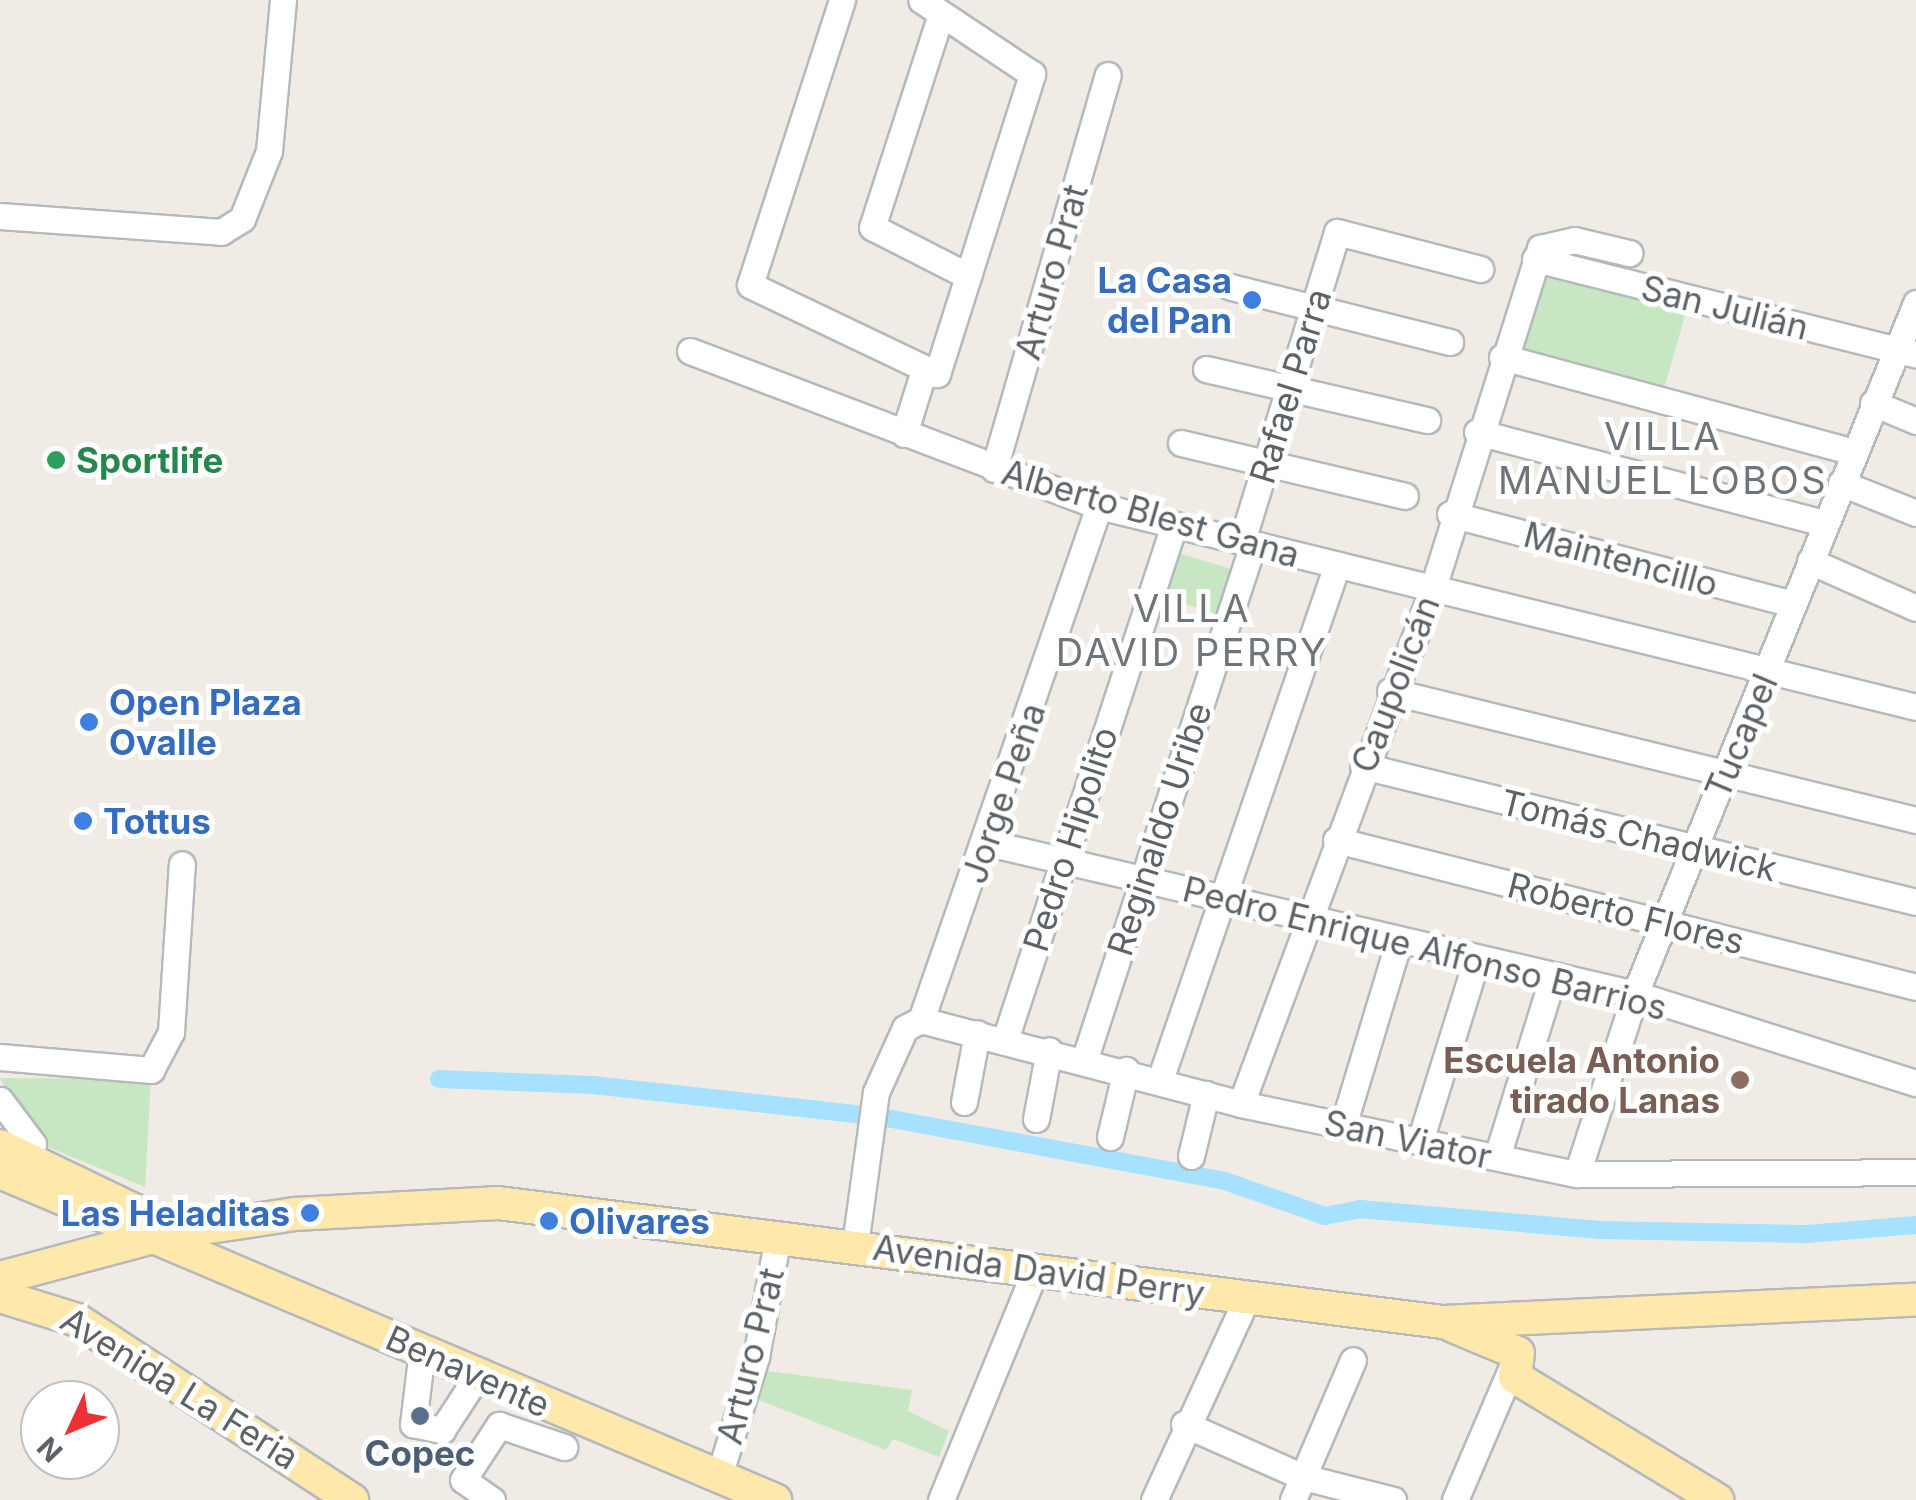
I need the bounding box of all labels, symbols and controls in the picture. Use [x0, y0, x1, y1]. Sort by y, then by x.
street label: Arturo Prat [1006, 180, 1096, 364]
place label: La Casa del Pan [1097, 259, 1232, 341]
street label: San Julián [1637, 266, 1813, 348]
street label: Rafael Parra [1240, 284, 1340, 488]
marker: La Casa del Pan [1241, 289, 1263, 311]
district label: VILLA MANUEL LOBOS [1498, 414, 1828, 504]
place label: Sportlife [76, 439, 223, 481]
marker: Sportlife [45, 449, 67, 471]
street label: Alberto Blest Gana [997, 450, 1305, 576]
street label: Maintencillo [1519, 513, 1723, 605]
district label: VILLA DAVID PERRY [1056, 586, 1328, 676]
street label: Caupolicán [1342, 590, 1448, 778]
street label: Tucapel [1696, 667, 1786, 805]
place label: Open Plaza Ovalle [109, 681, 302, 763]
street label: Jorge Peña [953, 697, 1053, 889]
street label: Reginaldo Uribe [1098, 697, 1220, 961]
marker: Open Plaza Ovalle [78, 711, 100, 733]
street label: Pedro Hipolito [1014, 722, 1126, 956]
street label: Tomás Chadwick [1497, 780, 1781, 890]
place label: Tottus [103, 800, 211, 842]
marker: Tottus [72, 810, 94, 832]
street label: Roberto Flores [1503, 863, 1749, 963]
street label: Pedro Enrique Alfonso Barrios [1179, 867, 1671, 1029]
place label: Escuela Antonio tirado Lanas [1443, 1039, 1720, 1121]
marker: Escuela Antonio tirado Lanas [1729, 1069, 1751, 1091]
street label: San Viator [1320, 1101, 1496, 1177]
place label: Las Heladitas [61, 1192, 290, 1234]
place label: Olivares [569, 1200, 710, 1242]
marker: Las Heladitas [299, 1202, 321, 1224]
marker: Olivares [538, 1210, 560, 1232]
street label: Avenida David Perry [870, 1226, 1208, 1314]
street label: Arturo Prat [708, 1264, 792, 1448]
street label: Avenida La Feria [54, 1298, 306, 1478]
street label: Benavente [380, 1316, 556, 1426]
north arrow [20, 1380, 120, 1480]
marker: Copec [409, 1405, 431, 1427]
text: N [30, 1430, 70, 1469]
place label: Copec [365, 1432, 475, 1474]

